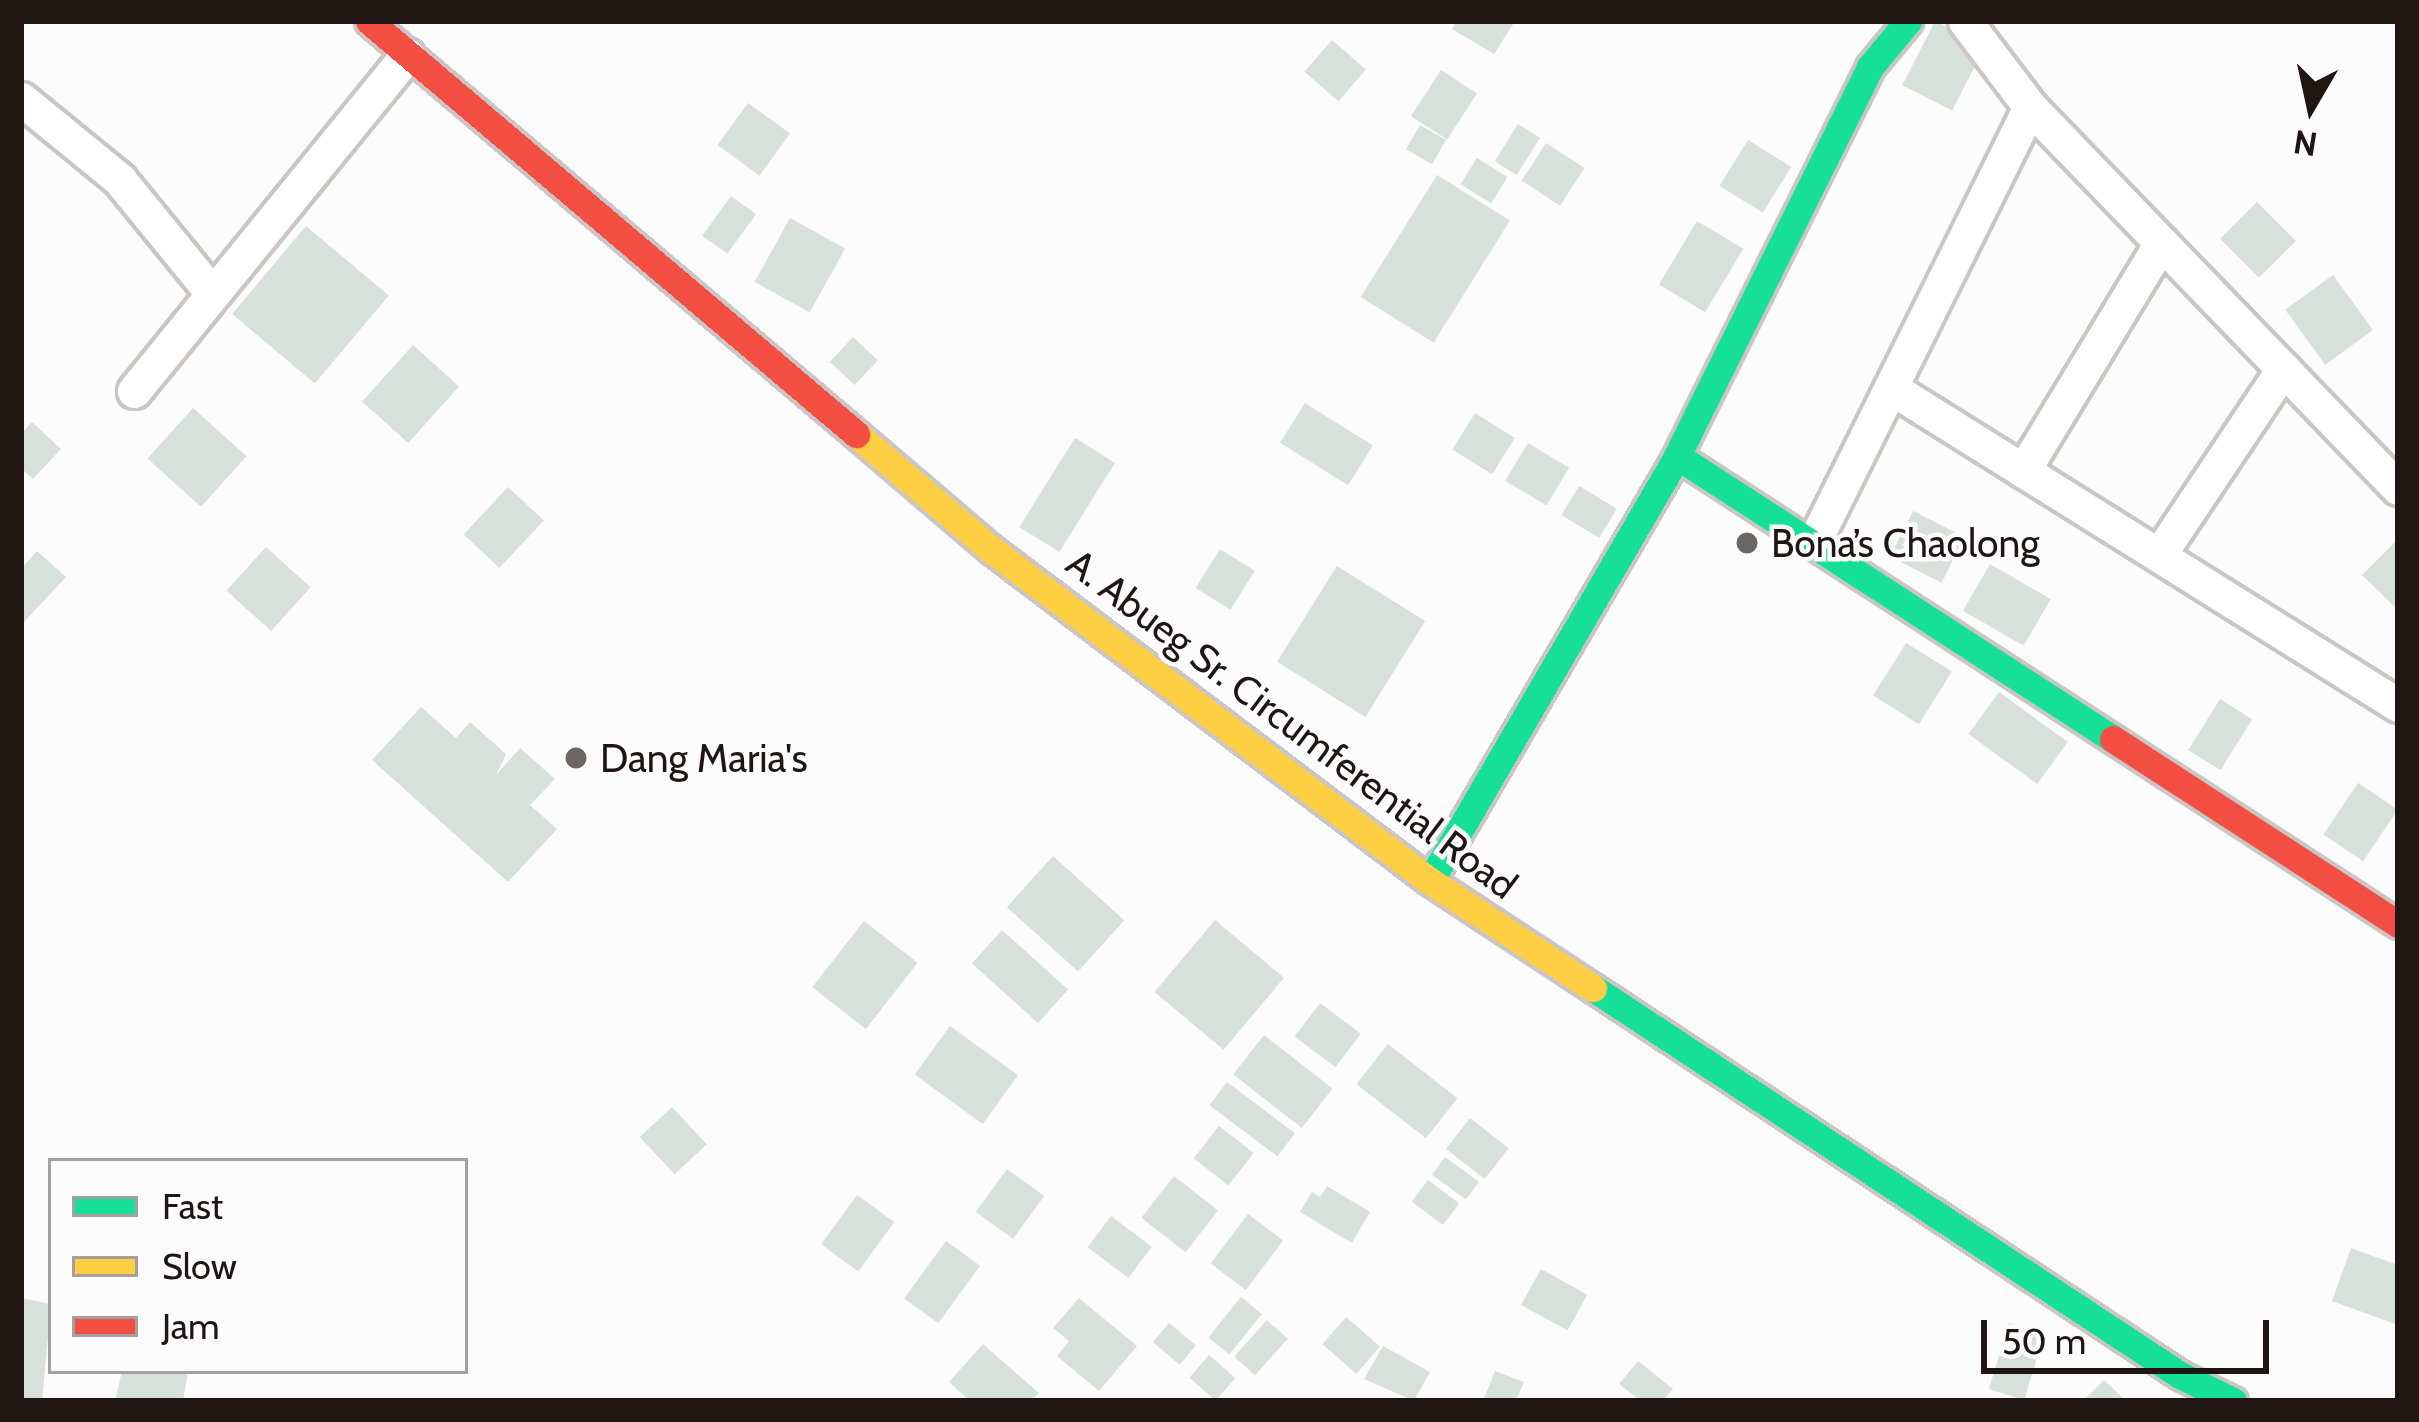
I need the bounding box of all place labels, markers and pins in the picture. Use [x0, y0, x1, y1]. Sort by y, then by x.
place label: Bona’s Chaolong [1771, 520, 2040, 566]
marker: Bona’s Chaolong [1734, 530, 1760, 556]
place label: Dang Maria's [600, 735, 808, 781]
marker: Dang Maria's [563, 745, 589, 771]

